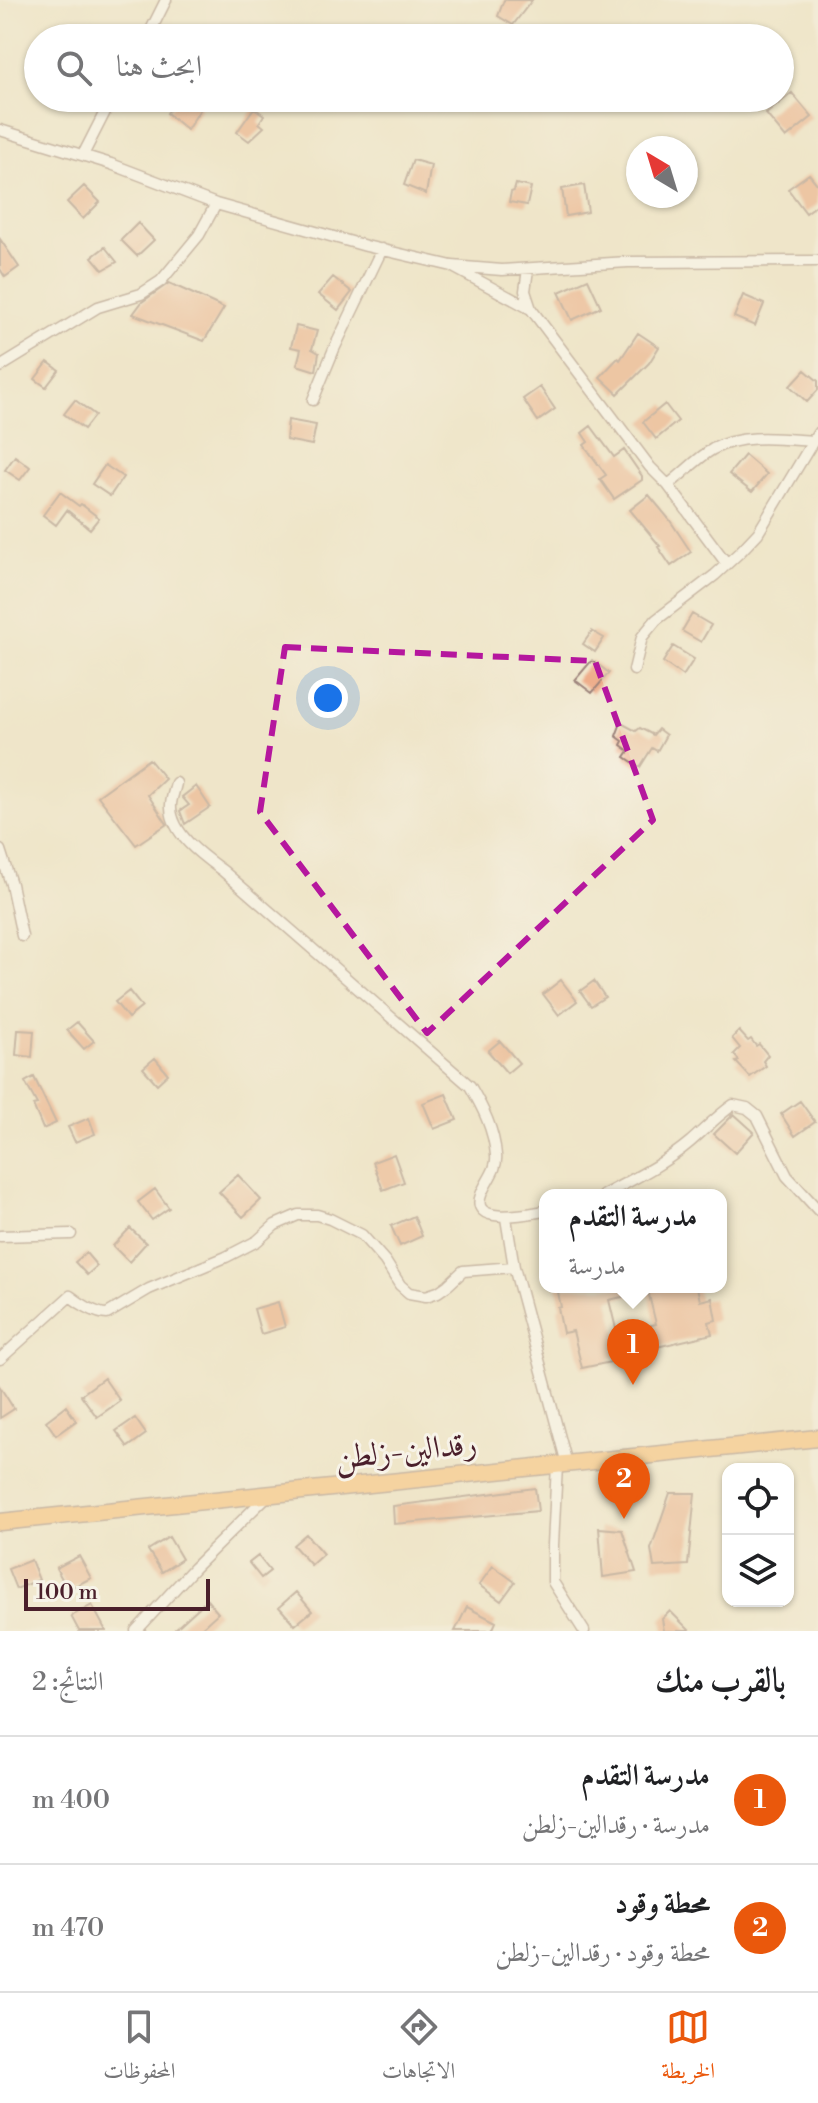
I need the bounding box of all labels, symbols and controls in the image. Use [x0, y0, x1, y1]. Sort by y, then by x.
search box [24, 24, 794, 112]
icon: search [52, 46, 96, 90]
text: ابحث هنا [116, 48, 202, 86]
north arrow [626, 136, 698, 208]
your location [308, 678, 348, 718]
popup [539, 1189, 727, 1293]
text: مدرسة التقدم [568, 1198, 698, 1236]
text: مدرسة [568, 1250, 626, 1282]
pin: 1 [607, 1319, 659, 1385]
street label: رقدالين-زلطن [333, 1424, 479, 1479]
pin: 2 [598, 1453, 650, 1519]
map controls [722, 1463, 794, 1607]
button: locate [722, 1463, 794, 1535]
button: layers [722, 1535, 794, 1607]
scale bar [24, 1575, 210, 1611]
text: 100 m [36, 1579, 98, 1606]
text: بالقرب منك [655, 1660, 786, 1702]
text: النتائج: 2 [32, 1666, 104, 1698]
text: مدرسة التقدم [581, 1757, 710, 1795]
text: 400 m [32, 1784, 110, 1816]
text: 1 [754, 1784, 766, 1816]
text: مدرسة · رقدالين-زلطن [522, 1809, 710, 1841]
text: محطة وقود [614, 1885, 710, 1923]
text: 470 m [32, 1912, 104, 1944]
text: 2 [752, 1912, 768, 1944]
text: محطة وقود · رقدالين-زلطن [495, 1937, 710, 1969]
tab: المحفوظات [103, 2005, 176, 2092]
tab: الاتجاهات [382, 2005, 455, 2092]
tab: الخريطة [661, 2005, 715, 2092]

